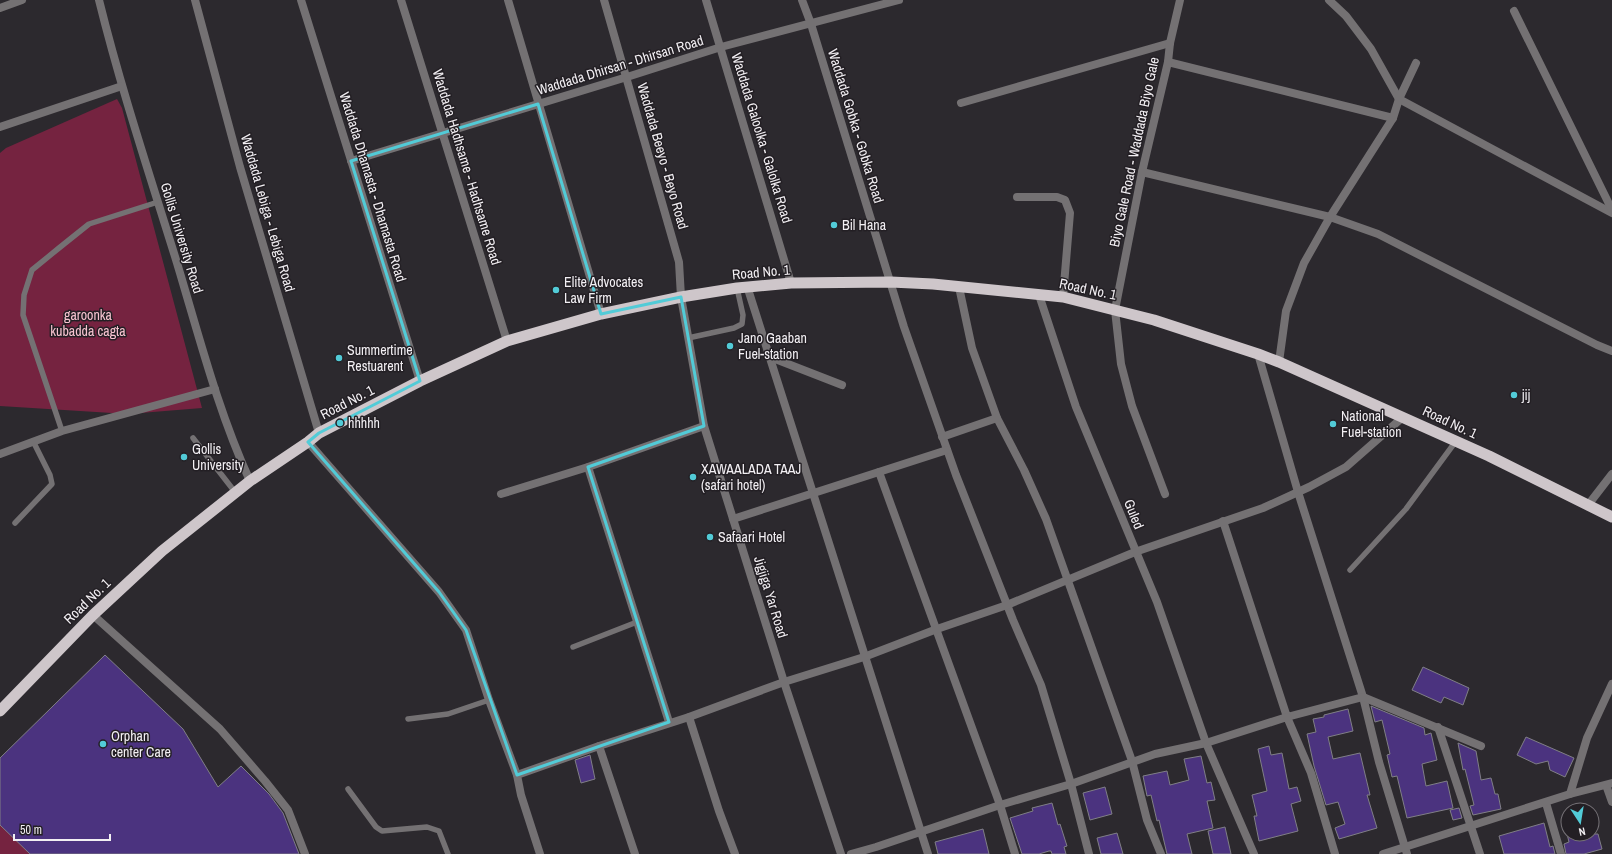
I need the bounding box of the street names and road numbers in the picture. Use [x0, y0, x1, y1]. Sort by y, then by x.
street label: Waddada Dhirsan - Dhirsan Road [535, 31, 705, 99]
street label: Waddada Gobka - Gobka Road [824, 47, 888, 205]
street label: Waddada Galoolka - Galolka Road [728, 51, 796, 225]
street label: Biyo Gale Road - Waddada Biyo Gale [1105, 55, 1163, 249]
street label: Waddada Hadhsame - Hadhsame Road [429, 67, 505, 267]
street label: Waddada Beeyo - Beyo Road [633, 81, 693, 231]
street label: Waddada Dhamasta - Dhamasta Road [336, 90, 410, 284]
street label: Waddada Lebiga - Lebiga Road [237, 132, 299, 294]
street label: Gollis University Road [157, 180, 207, 296]
street label: Road No. 1 [731, 260, 791, 283]
street label: Road No. 1 [1058, 274, 1119, 304]
street label: Road No. 1 [317, 381, 378, 423]
street label: Road No. 1 [1420, 402, 1481, 443]
street label: Guled [1120, 496, 1148, 532]
street label: Jigjiga Yar Road [750, 554, 792, 640]
street label: Road No. 1 [60, 574, 115, 628]

